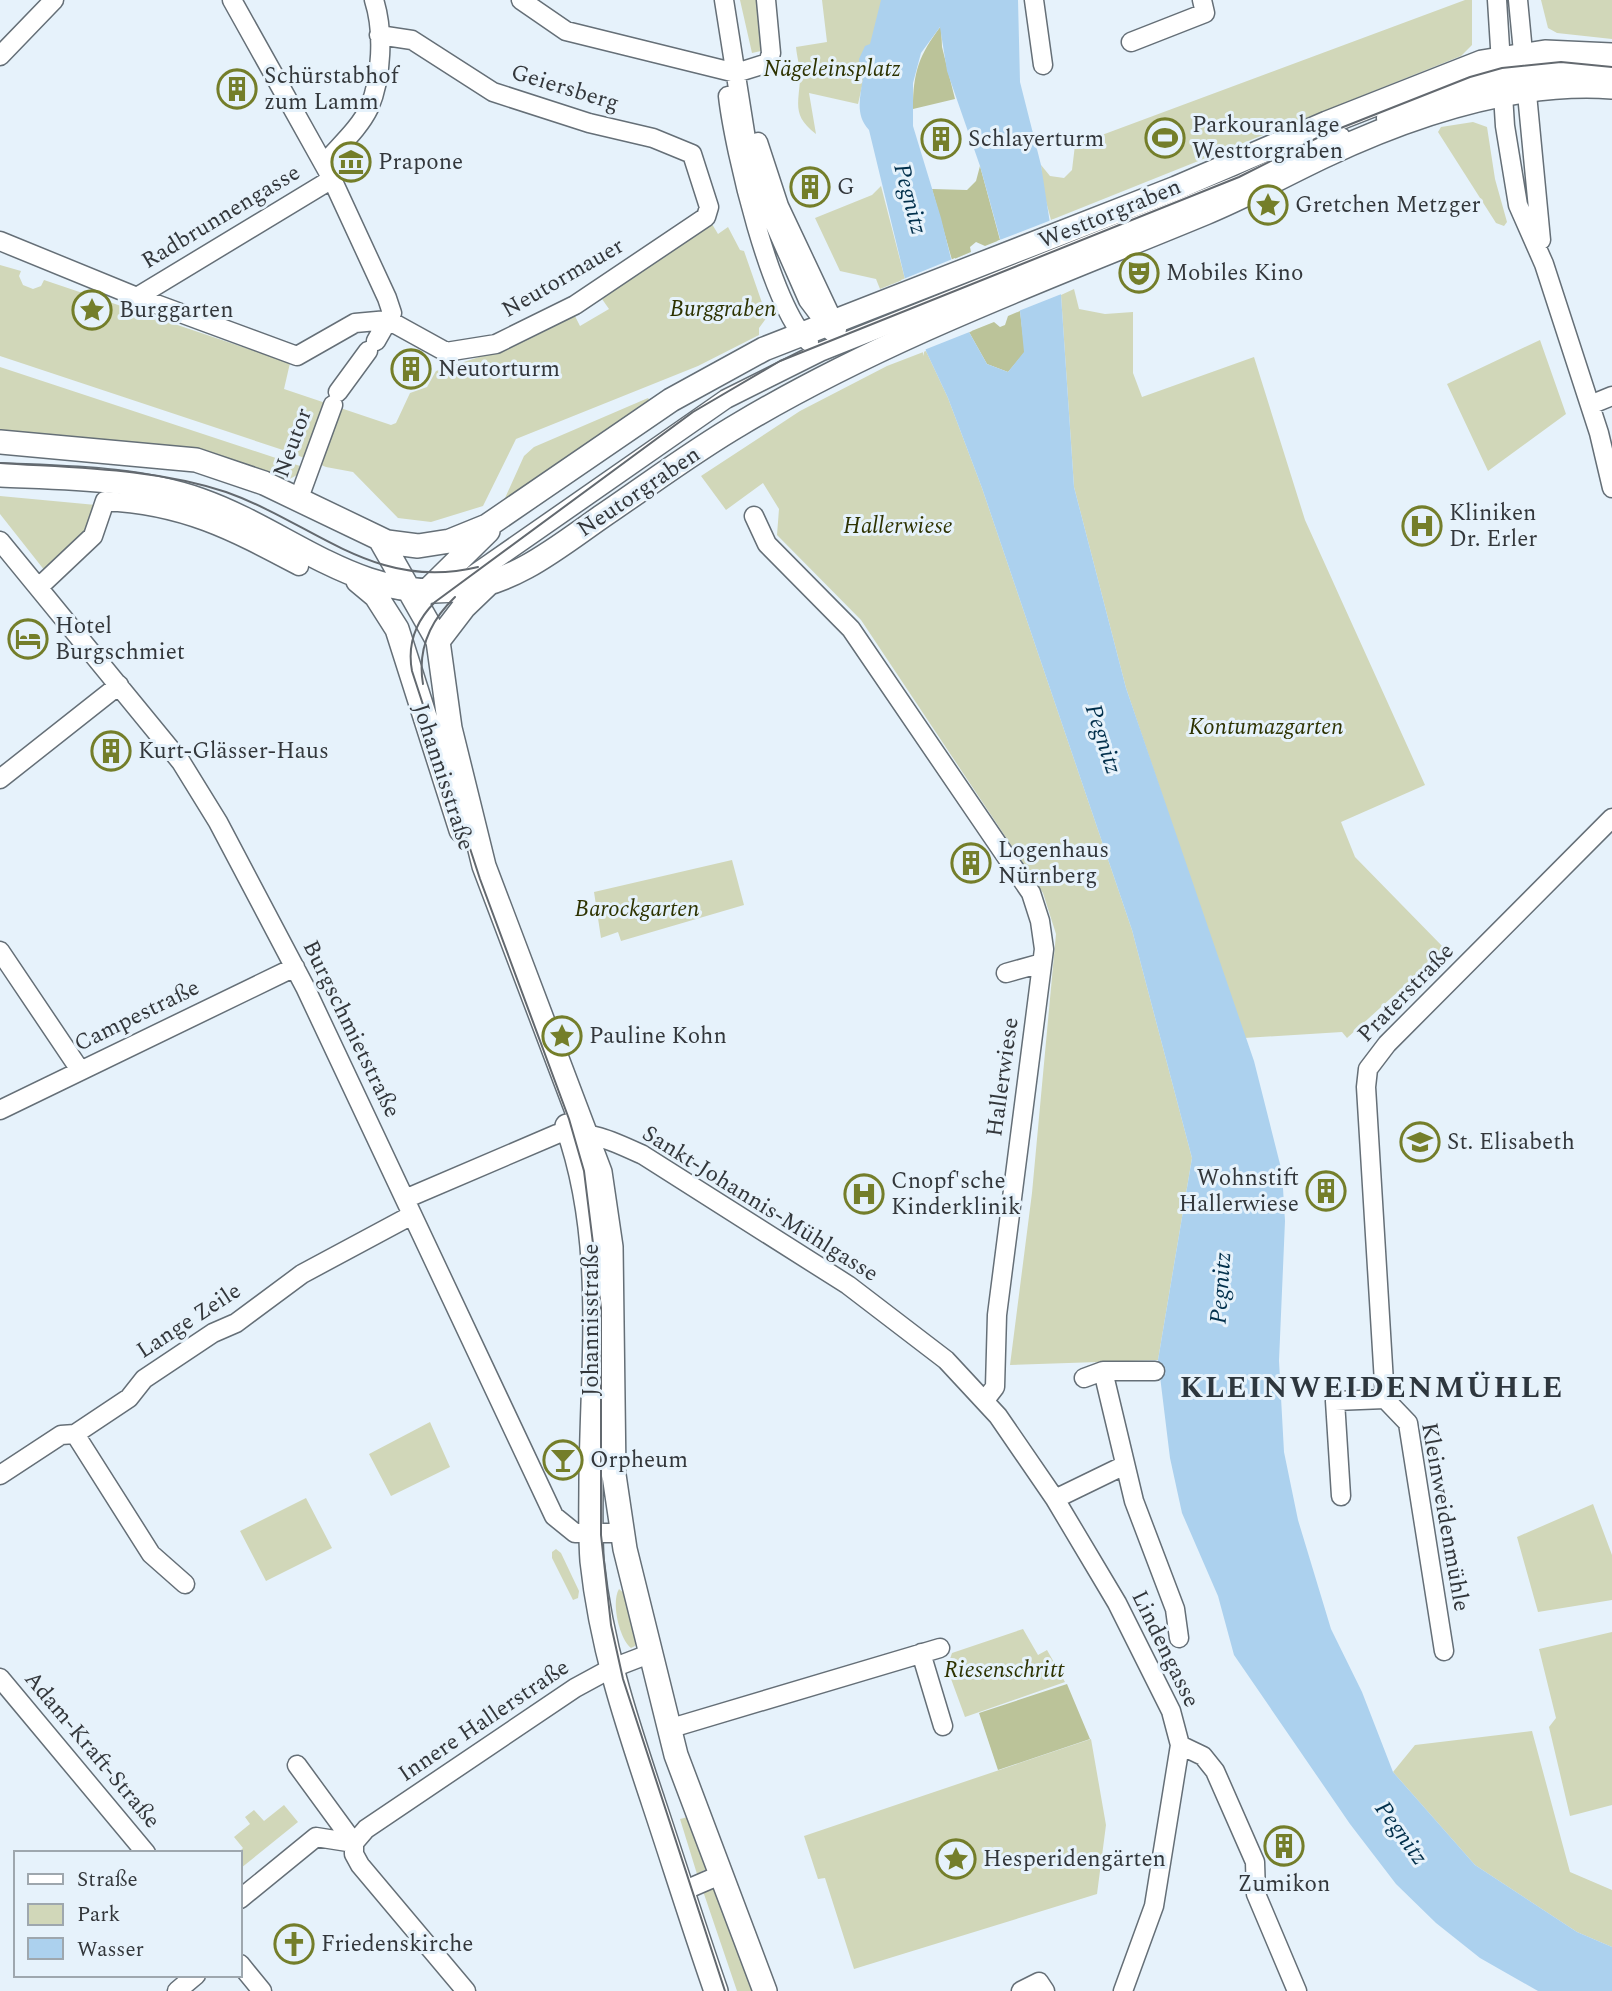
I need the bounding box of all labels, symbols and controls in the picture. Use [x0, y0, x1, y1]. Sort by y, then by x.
park label: Nägeleinsplatz [763, 52, 901, 87]
street label: Geiersberg [506, 55, 624, 121]
place label: Schürstabhof zum Lamm [264, 59, 401, 120]
building icon: Schürstabhof zum Lamm [216, 68, 258, 110]
place label: Parkouranlage Westtorgraben [1192, 108, 1343, 169]
sports icon: Parkouranlage Westtorgraben [1144, 117, 1186, 159]
building icon: Schlayerturm [920, 118, 962, 160]
place label: Schlayerturm [968, 122, 1104, 157]
museum icon: Prapone [330, 141, 372, 183]
place label: Prapone [378, 145, 463, 180]
street label: Radbrunnengasse [135, 156, 307, 278]
water label: Pegnitz [883, 160, 937, 238]
building icon: G [789, 166, 831, 208]
street label: Westtorgraben [1033, 169, 1187, 259]
place label: G [837, 170, 855, 205]
place icon: Gretchen Metzger [1247, 184, 1289, 226]
place label: Gretchen Metzger [1295, 188, 1481, 223]
street label: Neutormauer [495, 229, 631, 327]
theatre icon: Mobiles Kino [1118, 252, 1160, 294]
place label: Mobiles Kino [1166, 256, 1303, 291]
place icon: Burggarten [71, 289, 113, 331]
park label: Burggraben [669, 292, 777, 327]
place label: Burggarten [119, 293, 234, 328]
building icon: Neutorturm [390, 348, 432, 390]
place label: Neutorturm [438, 352, 560, 387]
street label: Neutor [264, 403, 322, 483]
street label: Neutorgraben [570, 438, 708, 546]
place label: Kliniken Dr. Erler [1449, 496, 1537, 557]
hospital icon: Kliniken Dr. Erler [1401, 505, 1443, 547]
park label: Hallerwiese [843, 509, 953, 544]
place label: Hotel Burgschmiet [55, 609, 185, 670]
hotel icon: Hotel Burgschmiet [7, 618, 49, 660]
street label: Johannisstraße [403, 699, 483, 855]
water label: Pegnitz [1075, 699, 1131, 779]
park label: Kontumazgarten [1189, 710, 1343, 745]
building icon: Kurt-Glässer-Haus [90, 730, 132, 772]
place label: Kurt-Glässer-Haus [138, 734, 329, 769]
place label: Logenhaus Nürnberg [998, 833, 1109, 894]
building icon: Logenhaus Nürnberg [950, 842, 992, 884]
park label: Barockgarten [575, 892, 699, 927]
street label: Burgschmietstraße [293, 934, 409, 1124]
street label: Praterstraße [1349, 935, 1463, 1051]
street label: Campestraße [68, 971, 206, 1061]
place icon: Pauline Kohn [541, 1015, 583, 1057]
street label: Hallerwiese [977, 1015, 1029, 1139]
place label: Pauline Kohn [589, 1019, 727, 1054]
street label: Sankt-Johannis-Mühlgasse [635, 1117, 885, 1291]
school or university icon: St. Elisabeth [1399, 1121, 1441, 1163]
place label: St. Elisabeth [1447, 1125, 1575, 1160]
place label: Wohnstift Hallerwiese [1179, 1161, 1299, 1222]
place label: Cnopf'sche Kinderklinik [891, 1164, 1021, 1225]
building icon: Wohnstift Hallerwiese [1305, 1170, 1347, 1212]
hospital icon: Cnopf'sche Kinderklinik [843, 1173, 885, 1215]
street label: Johannisstraße [574, 1244, 609, 1396]
water label: Pegnitz [1201, 1251, 1241, 1325]
street label: Lange Zeile [130, 1274, 248, 1368]
district label: KLEINWEIDENMÜHLE [1180, 1365, 1564, 1411]
street label: Kleinweidenmühle [1411, 1420, 1479, 1614]
bar icon: Orpheum [542, 1439, 584, 1481]
place label: Orpheum [590, 1443, 688, 1478]
street label: Lindengasse [1121, 1584, 1209, 1714]
street label: Innere Hallerstraße [391, 1651, 577, 1791]
park label: Riesenschritt [944, 1653, 1065, 1688]
street label: Adam-Kraft-Straße [15, 1663, 169, 1837]
water label: Pegnitz [1365, 1793, 1437, 1873]
building icon: Zumikon [1263, 1825, 1305, 1867]
place icon: Hesperidengärten [935, 1838, 977, 1880]
place label: Hesperidengärten [983, 1842, 1166, 1877]
legend [14, 1851, 242, 1977]
text: Straße [77, 1864, 138, 1896]
place label: Zumikon [1238, 1867, 1330, 1902]
text: Park [77, 1899, 121, 1931]
church icon: Friedenskirche [273, 1923, 315, 1965]
place label: Friedenskirche [321, 1927, 473, 1962]
text: Wasser [77, 1934, 144, 1966]

